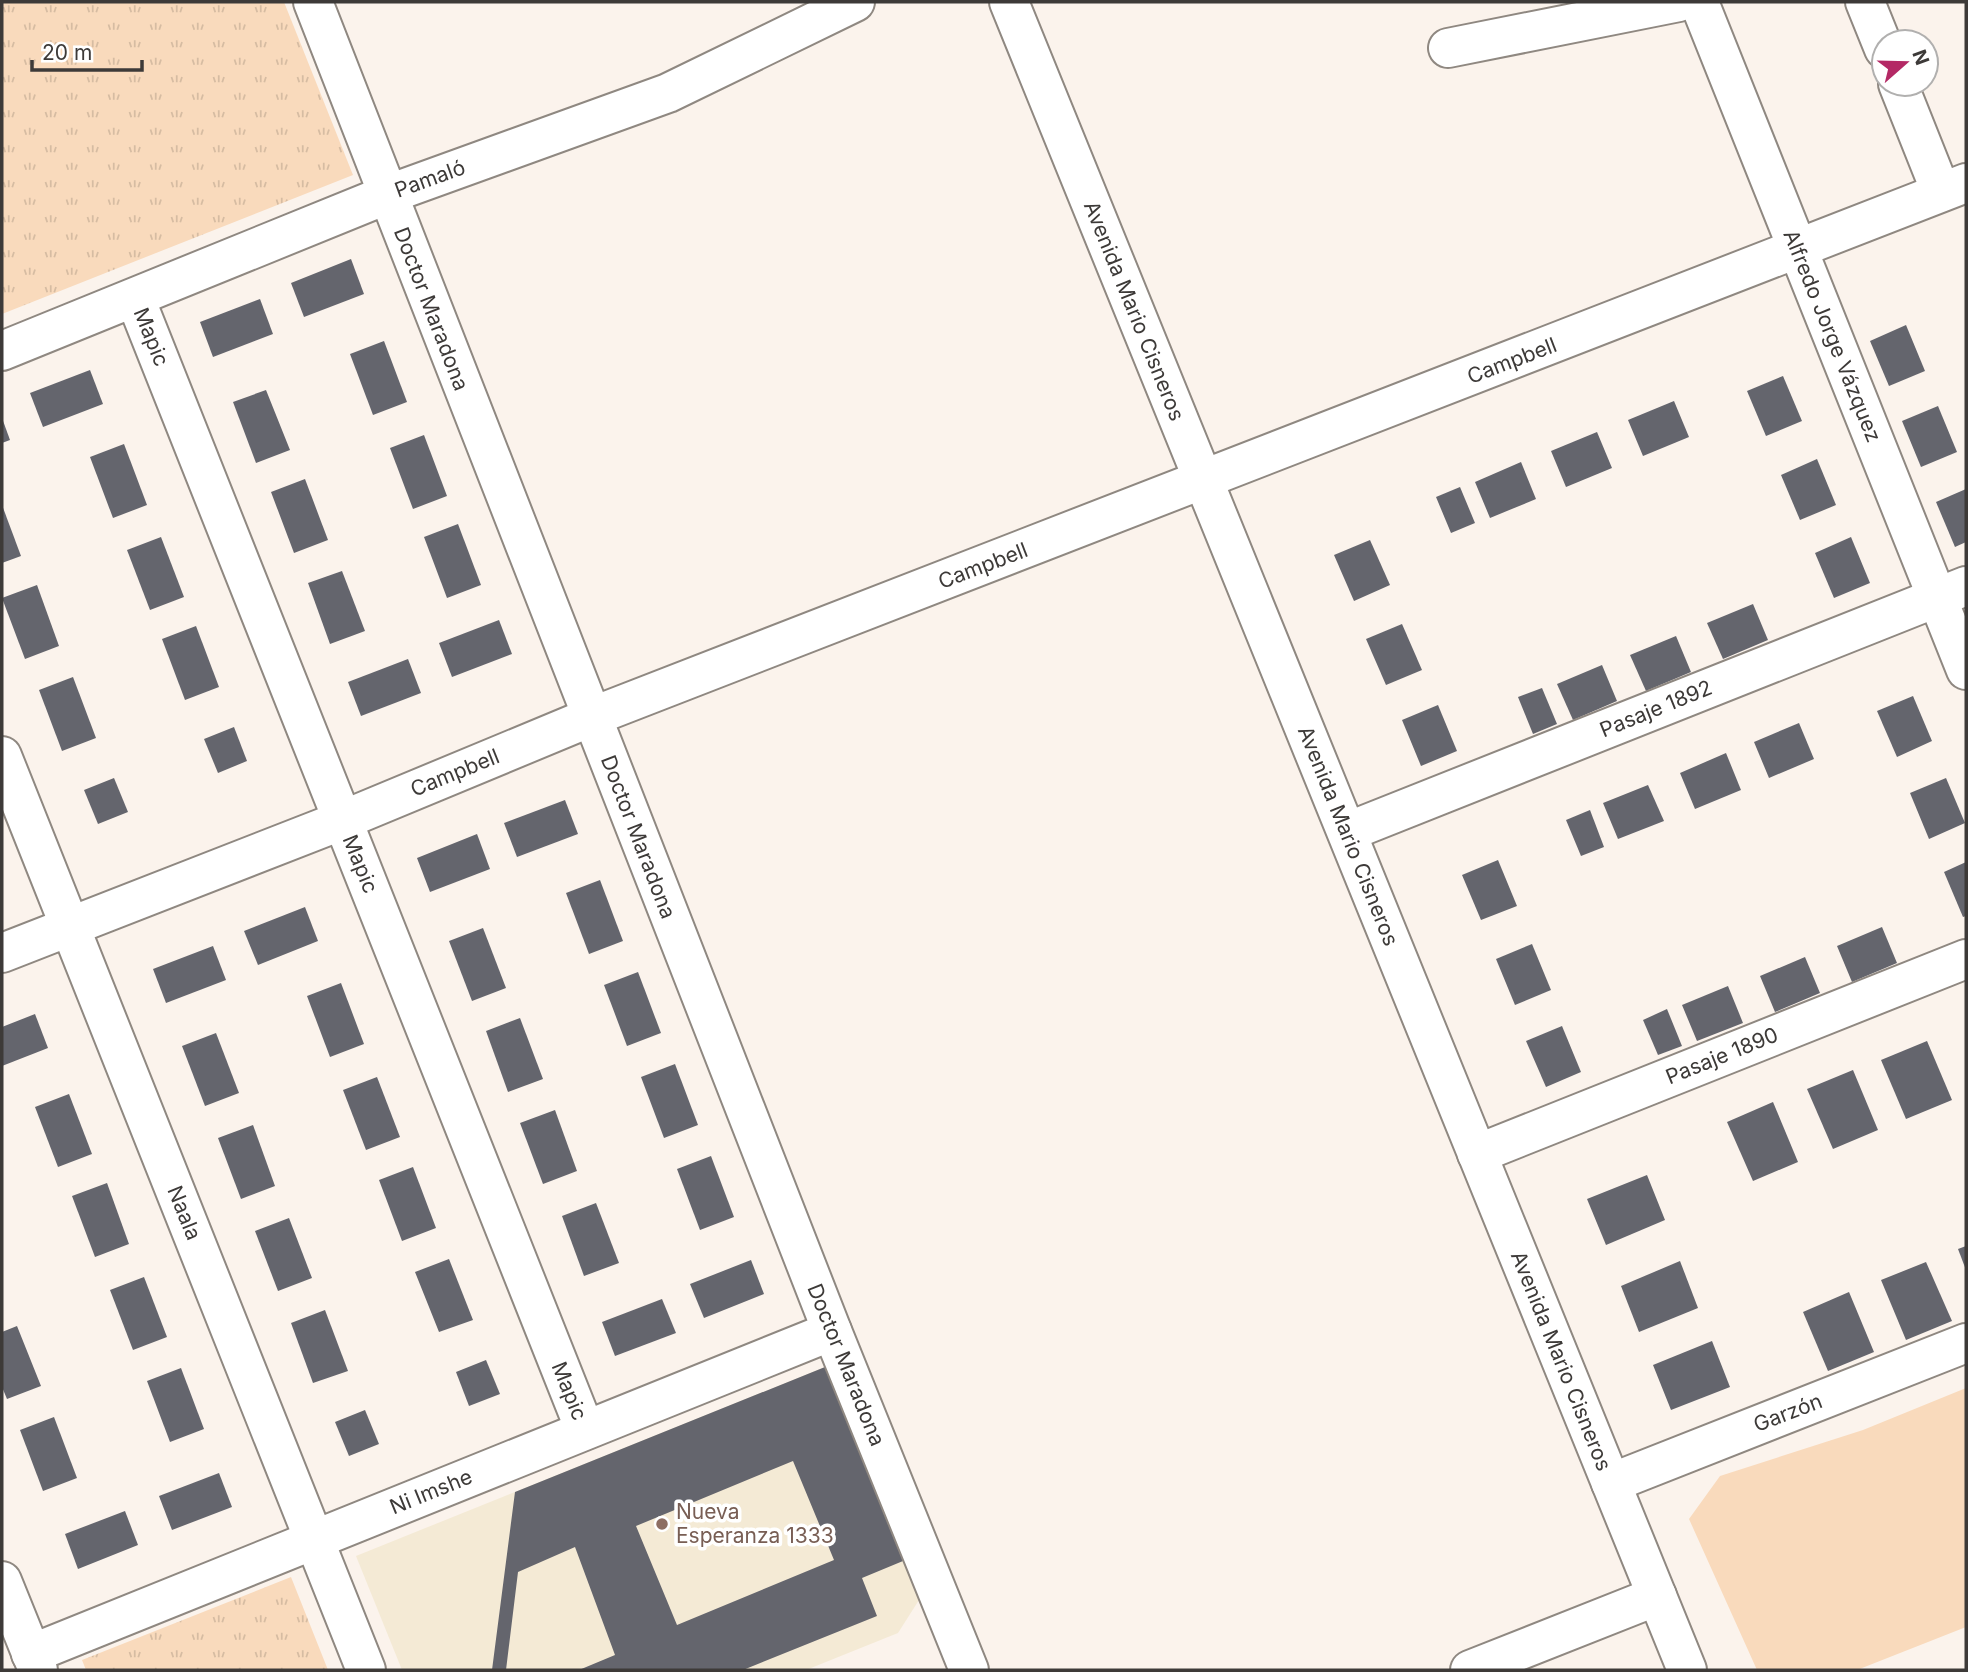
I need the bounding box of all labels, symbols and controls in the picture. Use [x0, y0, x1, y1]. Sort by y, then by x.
scale bar [32, 28, 142, 72]
north arrow [1870, 28, 1940, 98]
text: 20 m [42, 40, 92, 65]
text: N [1907, 47, 1934, 68]
street label: Pamaló [391, 154, 468, 203]
street label: Avenida Mario Cisneros [1079, 197, 1190, 424]
street label: Doctor Maradona [389, 224, 474, 394]
street label: Alfredo Jorge Vázquez [1778, 226, 1887, 446]
street label: Mapic [129, 304, 174, 370]
street label: Campbell [1464, 332, 1560, 389]
street label: Campbell [935, 537, 1031, 594]
street label: Pasaje 1892 [1596, 675, 1716, 742]
street label: Avenida Mario Cisneros [1293, 722, 1404, 949]
street label: Campbell [407, 743, 503, 802]
street label: Doctor Maradona [596, 752, 681, 922]
street label: Mapic [338, 831, 383, 897]
street label: Pasaje 1890 [1662, 1022, 1782, 1089]
street label: Naala [162, 1182, 207, 1244]
street label: Avenida Mario Cisneros [1506, 1247, 1617, 1474]
street label: Doctor Maradona [802, 1280, 890, 1450]
street label: Mapic [547, 1358, 592, 1424]
street label: Garzón [1750, 1388, 1826, 1437]
street label: Ni Imshe [386, 1464, 476, 1519]
place label: Nueva Esperanza 1333 [676, 1499, 834, 1548]
marker: Nueva Esperanza 1333 [654, 1516, 670, 1532]

